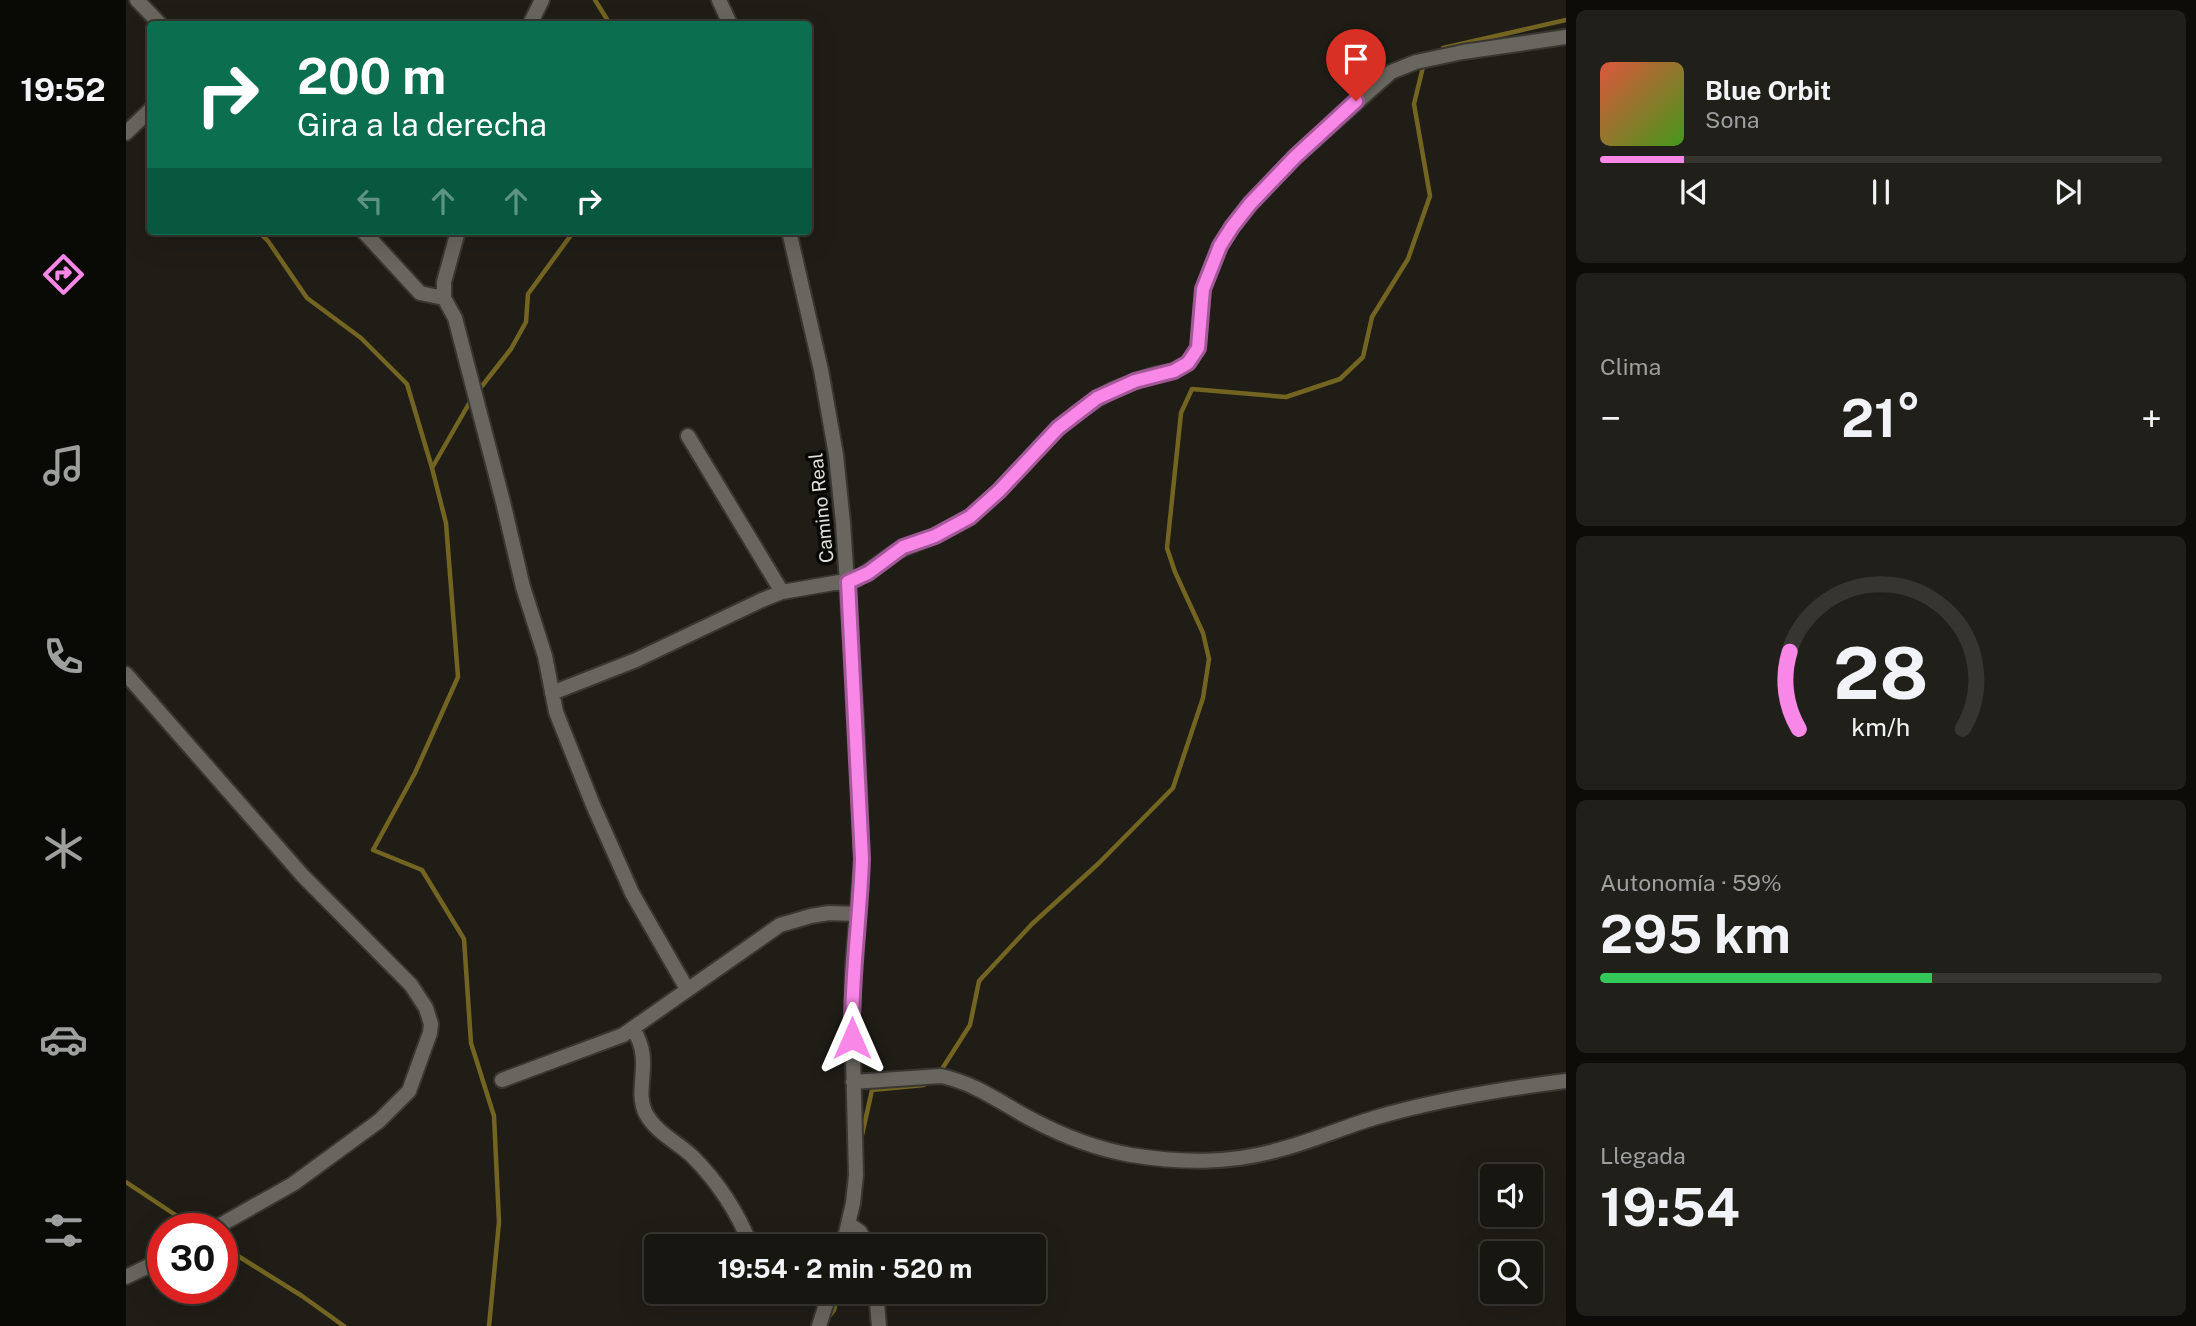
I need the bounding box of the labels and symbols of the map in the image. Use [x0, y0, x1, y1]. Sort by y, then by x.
pin [1326, 29, 1386, 101]
street label: Camino Real [804, 452, 838, 564]
position arrow [815, 1001, 889, 1075]
speed limit sign: 30 [147, 1213, 238, 1304]

